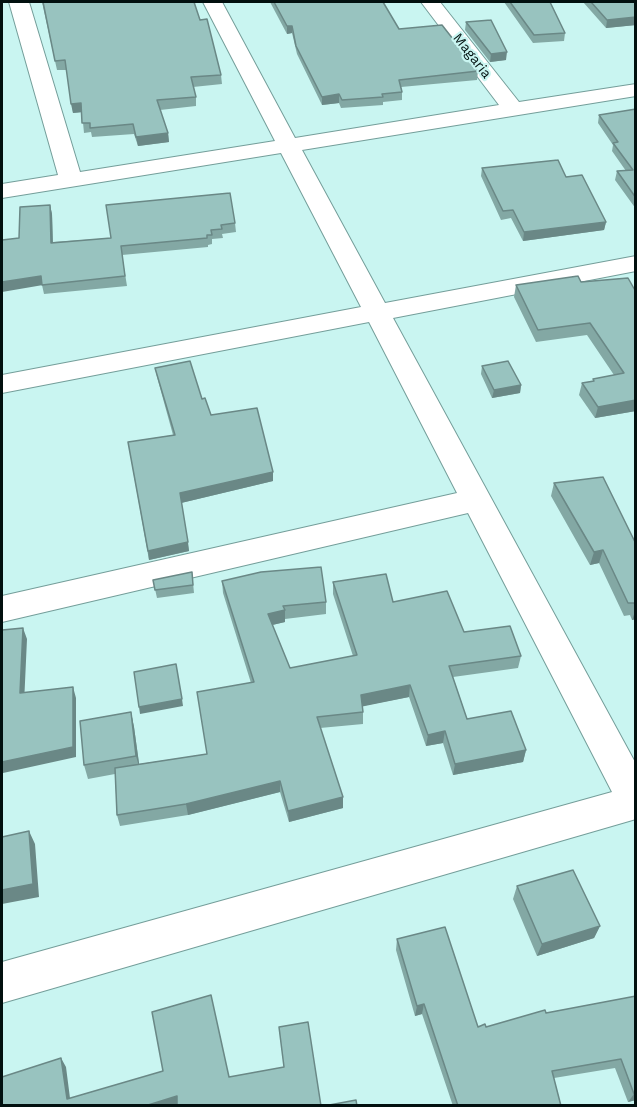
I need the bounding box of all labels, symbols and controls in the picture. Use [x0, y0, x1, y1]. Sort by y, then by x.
street label: Magaria [449, 30, 495, 82]

